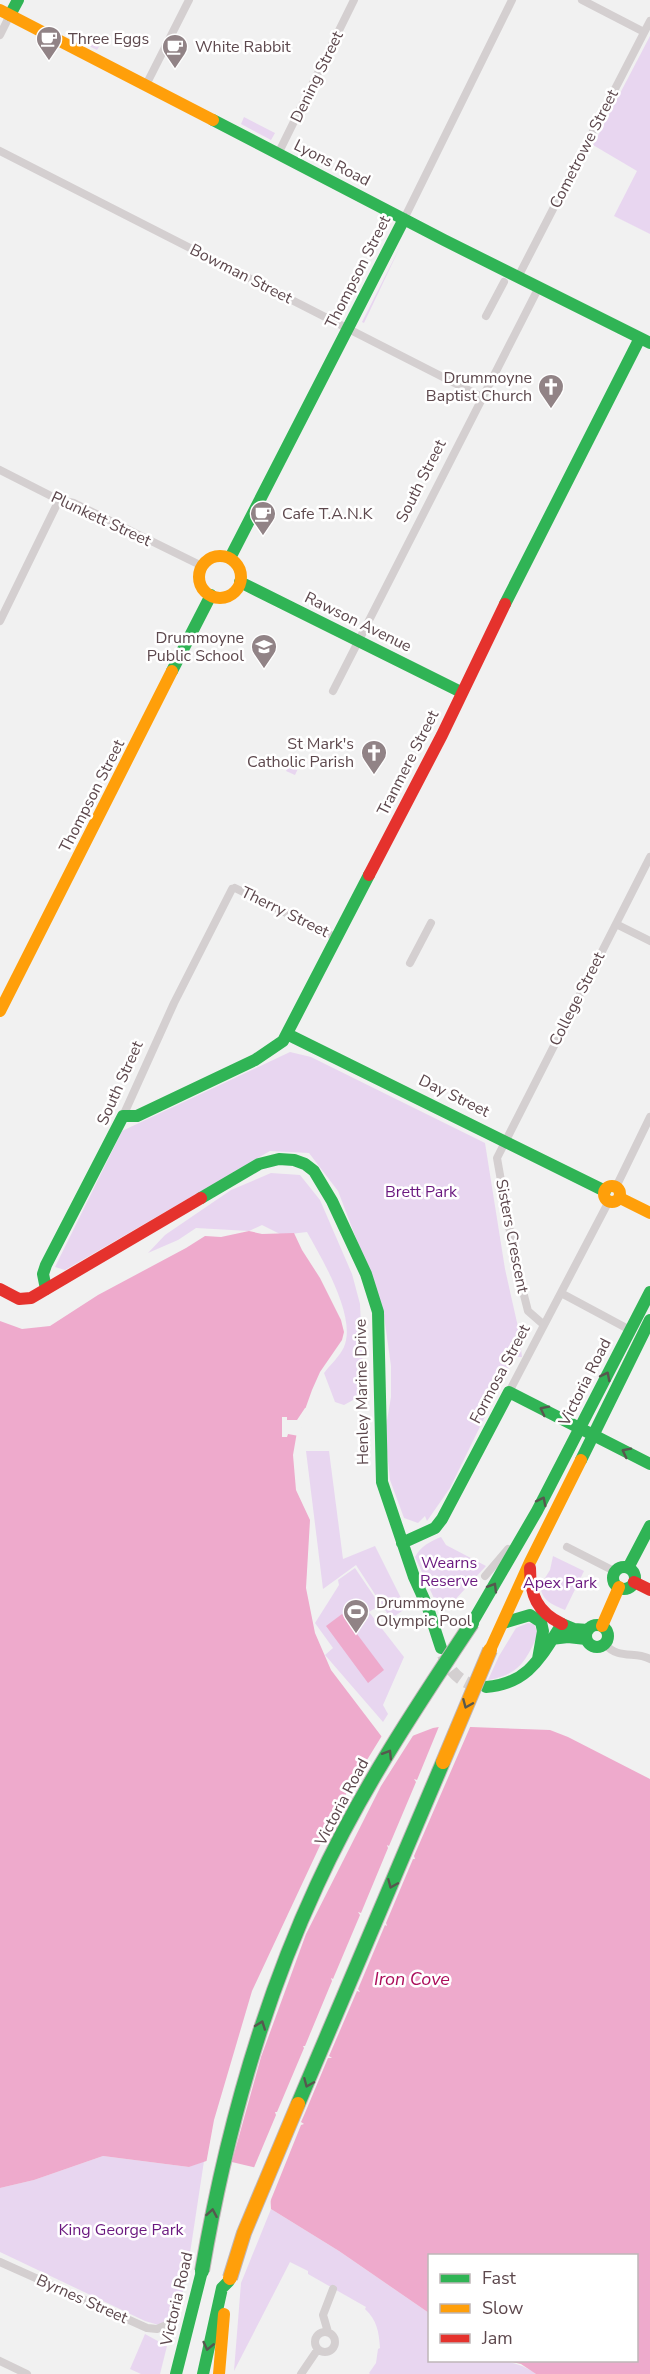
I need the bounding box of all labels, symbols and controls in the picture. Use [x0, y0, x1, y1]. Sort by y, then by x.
cafe icon: Three Eggs [34, 24, 64, 62]
street label: Dening Street [285, 27, 349, 127]
place label: Three Eggs [68, 28, 149, 50]
cafe icon: White Rabbit [160, 32, 190, 70]
place label: White Rabbit [195, 36, 291, 58]
street label: Cometrowe Street [544, 85, 624, 212]
street label: Lyons Road [290, 134, 374, 192]
street label: Thompson Street [320, 211, 396, 332]
street label: Bowman Street [186, 239, 296, 309]
place label: Drummoyne Baptist Church [426, 367, 532, 407]
church icon: Drummoyne Baptist Church [536, 372, 566, 410]
street label: South Street [391, 435, 451, 526]
street label: Plunkett Street [47, 486, 155, 552]
cafe icon: Cafe T.A.N.K [248, 499, 278, 537]
place label: Cafe T.A.N.K [282, 503, 373, 525]
street label: Rawson Avenue [301, 587, 415, 657]
place label: Drummoyne Public School [147, 627, 244, 667]
school or university icon: Drummoyne Public School [249, 632, 279, 670]
street label: Tranmere Street [372, 706, 444, 820]
place label: St Mark's Catholic Parish [247, 733, 354, 773]
street label: Thompson Street [54, 735, 130, 856]
church icon: St Mark's Catholic Parish [359, 738, 389, 776]
street label: Therry Street [237, 881, 333, 943]
street label: College Street [544, 948, 610, 1050]
street label: South Street [92, 1037, 149, 1129]
street label: Day Street [415, 1069, 493, 1123]
street label: Sisters Crescent [490, 1177, 534, 1295]
park label: Brett Park [385, 1181, 458, 1203]
street label: Henley Marine Drive [350, 1319, 374, 1465]
street label: Formosa Street [465, 1320, 536, 1428]
street label: Victoria Road [553, 1334, 617, 1431]
one-way arrow [599, 1372, 611, 1383]
one-way arrow [540, 1406, 551, 1417]
one-way arrow [622, 1448, 632, 1459]
one-way arrow [535, 1496, 546, 1507]
park label: Wearns Reserve [420, 1552, 478, 1592]
park label: Apex Park [523, 1572, 598, 1594]
one-way arrow [486, 1583, 497, 1593]
place label: Drummoyne Olympic Pool [376, 1592, 472, 1632]
sports icon: Drummoyne Olympic Pool [341, 1597, 371, 1635]
one-way arrow [463, 1698, 475, 1709]
one-way arrow [380, 1749, 391, 1760]
street label: Victoria Road [309, 1755, 374, 1850]
one-way arrow [387, 1878, 399, 1889]
water label: Iron Cove [374, 1967, 450, 1991]
one-way arrow [254, 2020, 267, 2031]
one-way arrow [303, 2077, 315, 2088]
one-way arrow [205, 2209, 218, 2219]
park label: King George Park [59, 2219, 184, 2241]
street label: Victoria Road [155, 2250, 198, 2349]
legend [428, 2254, 638, 2362]
text: Fast [482, 2266, 517, 2290]
street label: Byrnes Street [33, 2269, 132, 2329]
text: Slow [482, 2296, 523, 2320]
text: Jam [481, 2326, 513, 2350]
one-way arrow [202, 2341, 215, 2351]

